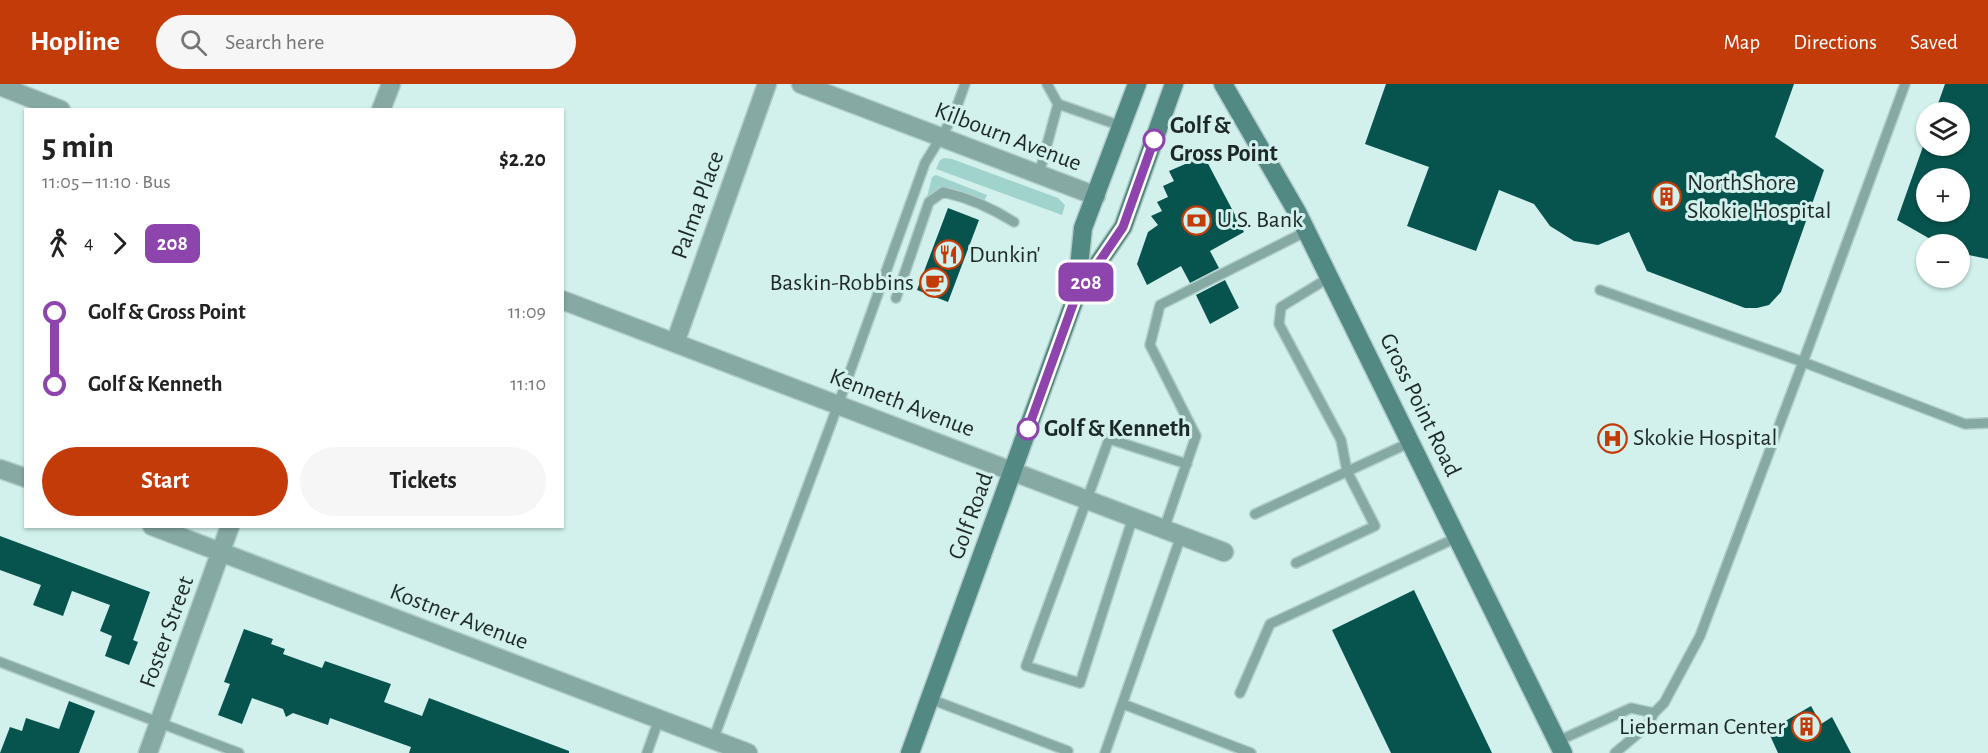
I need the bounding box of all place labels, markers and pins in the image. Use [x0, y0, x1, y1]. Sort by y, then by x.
place label: Golf & Gross Point [1170, 114, 1278, 166]
marker: Golf & Gross Point [1143, 129, 1165, 151]
place label: NorthShore Skokie Hospital [1687, 171, 1832, 223]
building icon: NorthShore Skokie Hospital [1650, 181, 1682, 213]
bank icon: U.S. Bank [1180, 204, 1212, 236]
place label: U.S. Bank [1217, 208, 1303, 232]
restaurant icon: Dunkin' [932, 239, 964, 271]
place label: Dunkin' [969, 243, 1040, 267]
cafe icon: Baskin-Robbins [919, 267, 951, 299]
place label: Baskin-Robbins [769, 271, 914, 295]
place label: Golf & Kenneth [1044, 417, 1191, 441]
marker: Golf & Kenneth [1017, 418, 1039, 440]
hospital icon: Skokie Hospital [1596, 422, 1628, 454]
place label: Skokie Hospital [1633, 426, 1778, 450]
building icon: Lieberman Center [1790, 711, 1822, 743]
place label: Lieberman Center [1619, 715, 1785, 739]

